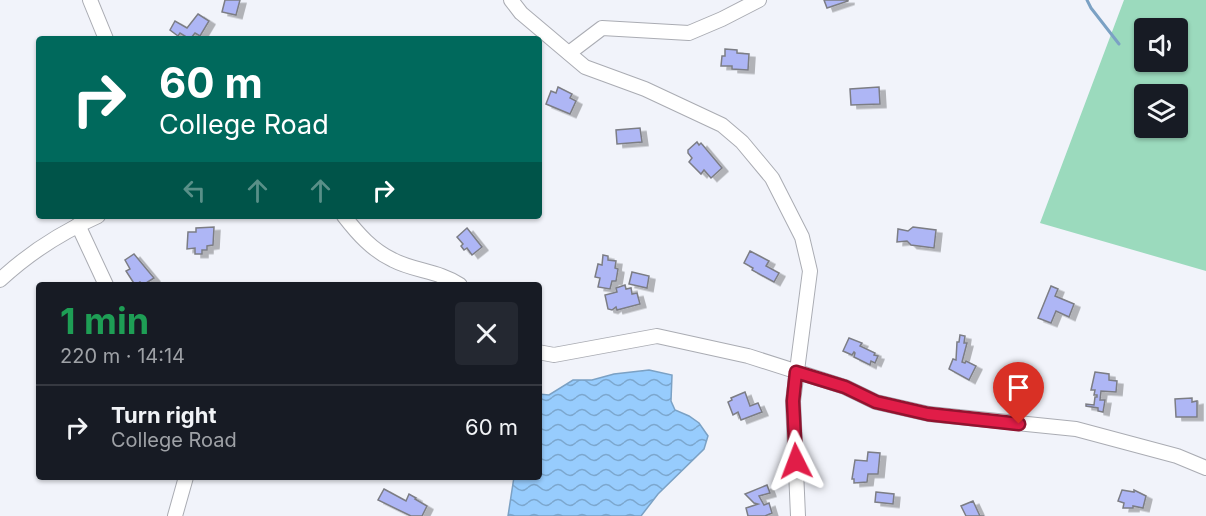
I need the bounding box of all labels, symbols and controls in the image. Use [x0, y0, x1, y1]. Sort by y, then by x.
map controls [1134, 18, 1188, 138]
button: sound [1134, 18, 1188, 72]
text: 60 m [159, 57, 263, 108]
icon: right [60, 60, 138, 138]
button: layers [1134, 84, 1188, 138]
text: College Road [159, 108, 329, 141]
icon: left [178, 174, 211, 207]
icon: ahead [241, 174, 274, 207]
icon: ahead [304, 174, 337, 207]
icon: right [367, 174, 400, 207]
text: 1 min [60, 299, 149, 343]
button: close [455, 302, 518, 365]
text: 220 m · 14:14 [60, 344, 185, 368]
pin [993, 362, 1044, 424]
icon: arrive [1002, 371, 1035, 404]
text: Turn right [111, 402, 217, 428]
icon: right [60, 411, 93, 444]
text: 60 m [465, 414, 518, 440]
text: College Road [111, 428, 237, 452]
position arrow [764, 429, 828, 493]

